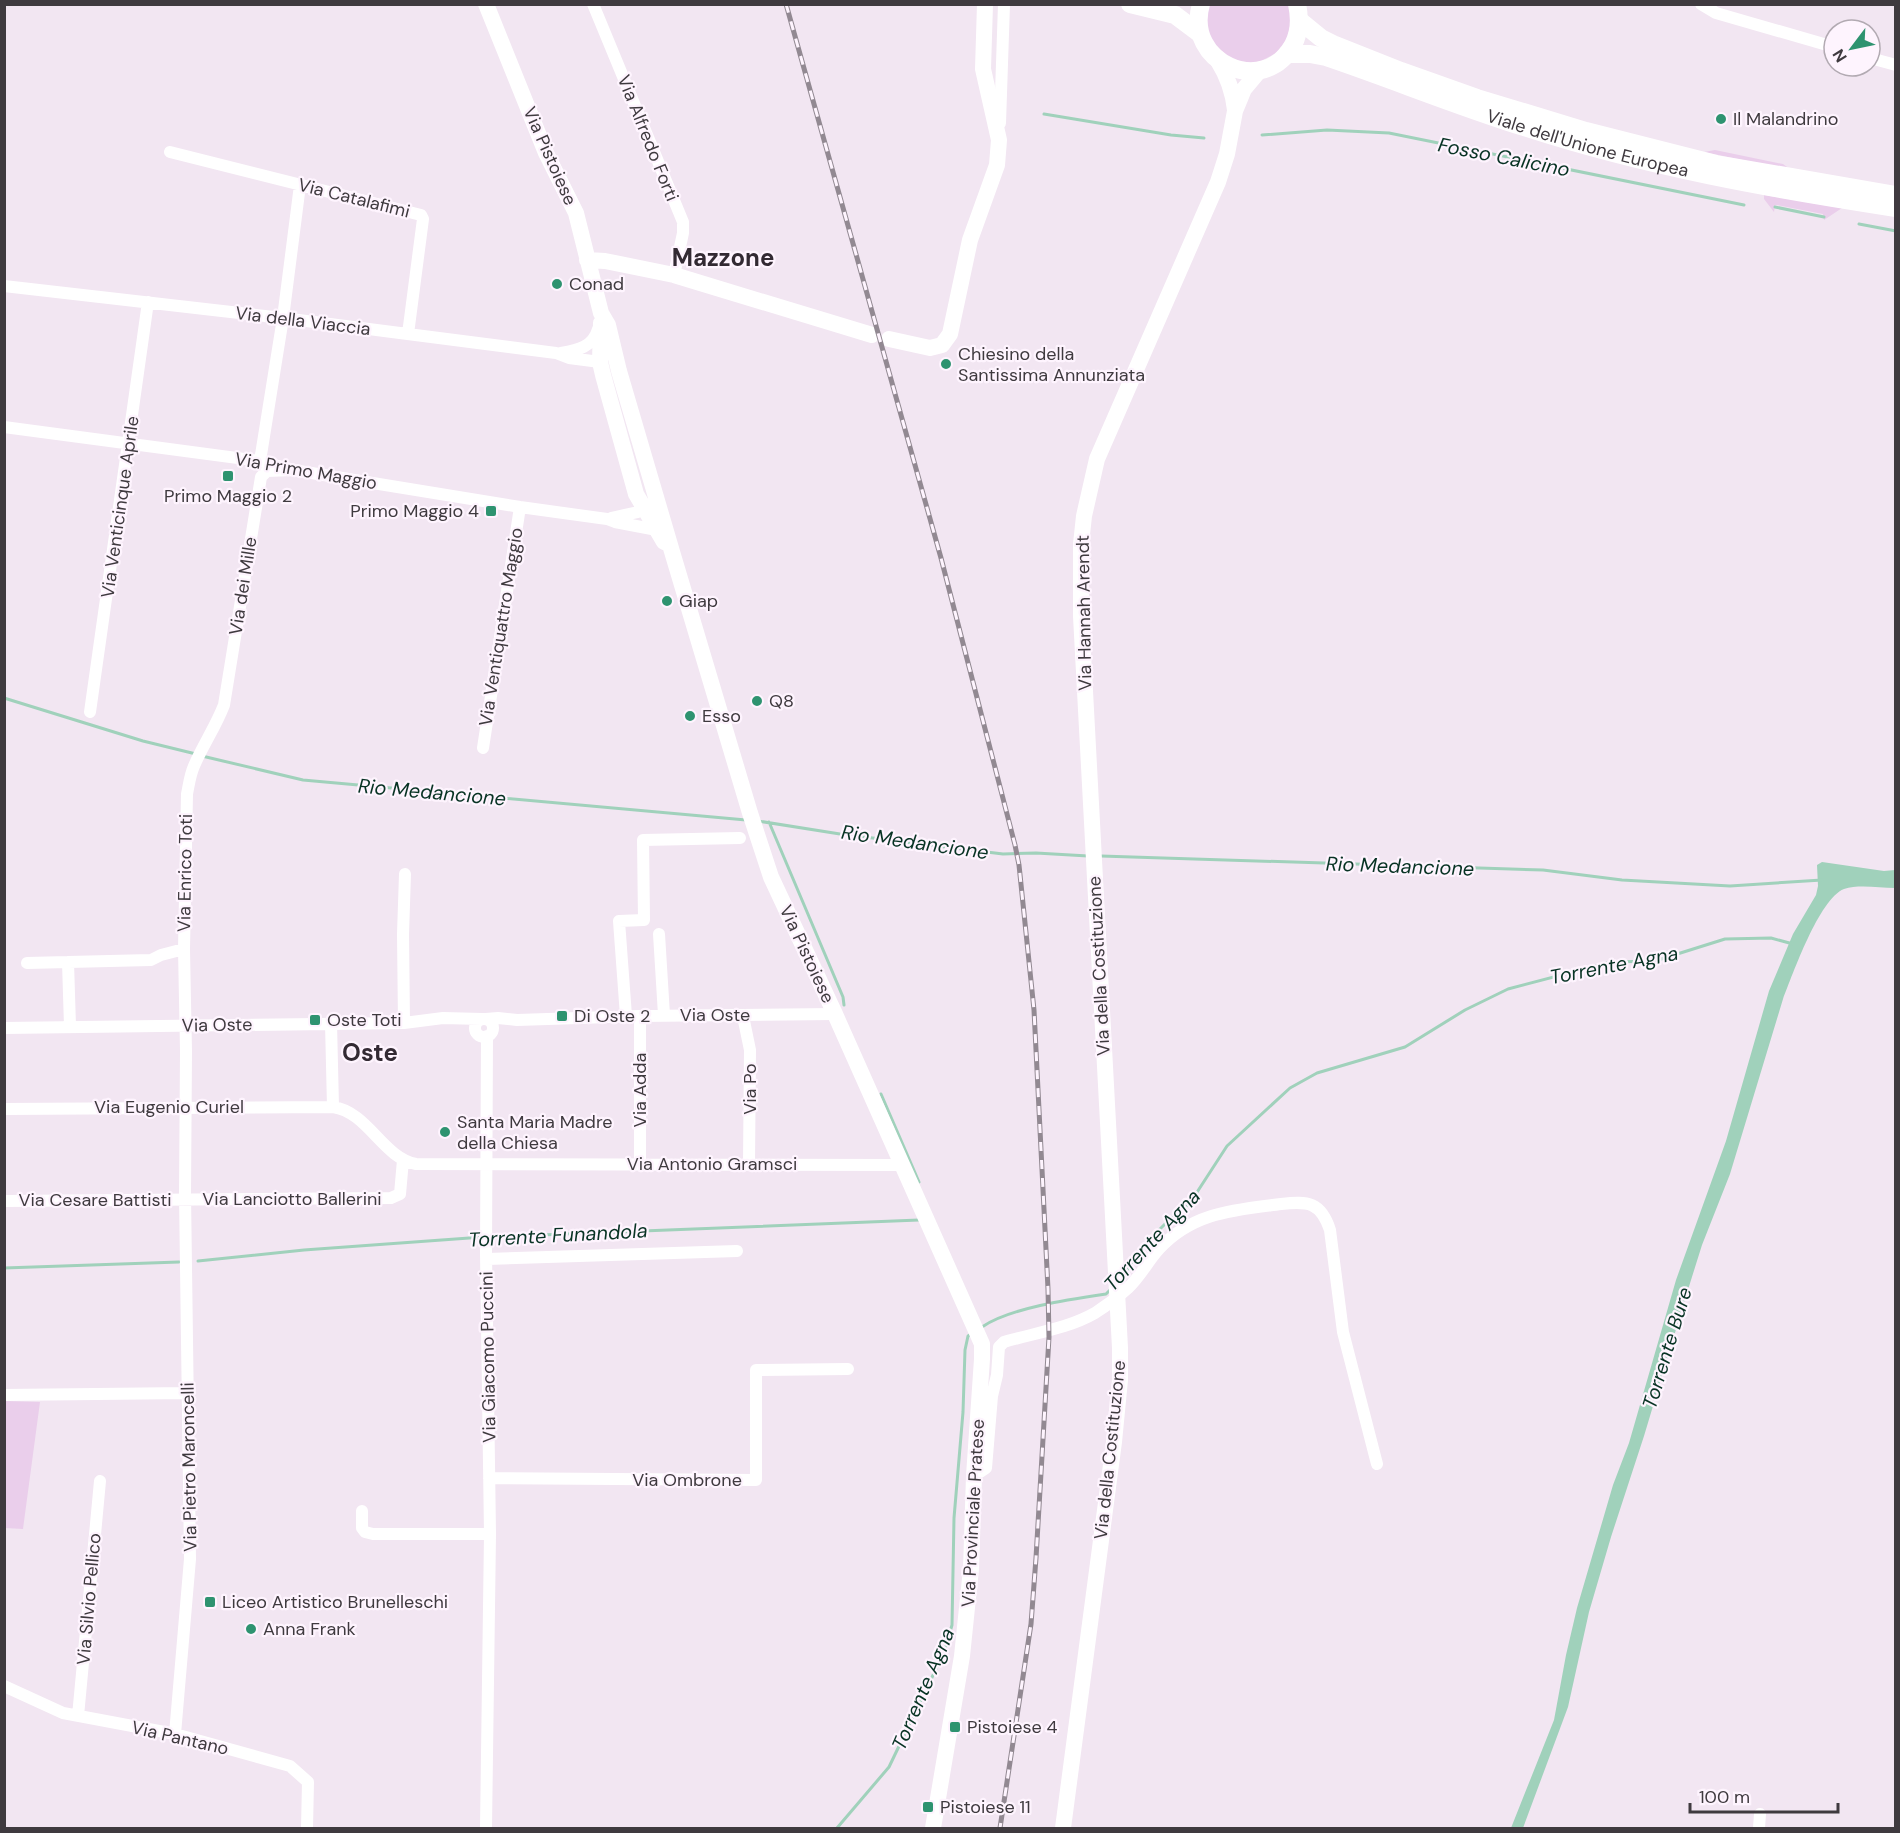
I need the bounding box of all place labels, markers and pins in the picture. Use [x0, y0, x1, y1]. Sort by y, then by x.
place label: Il Malandrino [1733, 107, 1838, 131]
marker: Il Malandrino [1714, 112, 1728, 126]
place label: Conad [569, 272, 624, 296]
marker: Conad [550, 277, 564, 291]
place label: Chiesino della Santissima Annunziata [958, 342, 1145, 387]
marker: Chiesino della Santissima Annunziata [939, 357, 953, 371]
marker: Primo Maggio 2 [221, 469, 235, 483]
place label: Primo Maggio 2 [164, 484, 292, 508]
place label: Primo Maggio 4 [350, 499, 479, 523]
marker: Primo Maggio 4 [484, 504, 498, 518]
place label: Giap [679, 589, 718, 613]
marker: Giap [660, 594, 674, 608]
place label: Q8 [769, 689, 794, 713]
marker: Q8 [750, 694, 764, 708]
place label: Esso [702, 704, 741, 728]
marker: Esso [683, 709, 697, 723]
place label: Di Oste 2 [574, 1004, 650, 1028]
place label: Oste Toti [327, 1008, 402, 1032]
marker: Di Oste 2 [555, 1009, 569, 1023]
marker: Oste Toti [308, 1013, 322, 1027]
place label: Santa Maria Madre della Chiesa [457, 1110, 612, 1155]
marker: Santa Maria Madre della Chiesa [438, 1125, 452, 1139]
place label: Liceo Artistico Brunelleschi [222, 1590, 448, 1614]
marker: Liceo Artistico Brunelleschi [203, 1595, 217, 1609]
place label: Anna Frank [263, 1617, 356, 1641]
marker: Anna Frank [244, 1622, 258, 1636]
place label: Pistoiese 4 [967, 1715, 1057, 1739]
marker: Pistoiese 4 [948, 1720, 962, 1734]
place label: Pistoiese 11 [940, 1795, 1031, 1819]
marker: Pistoiese 11 [921, 1800, 935, 1814]

